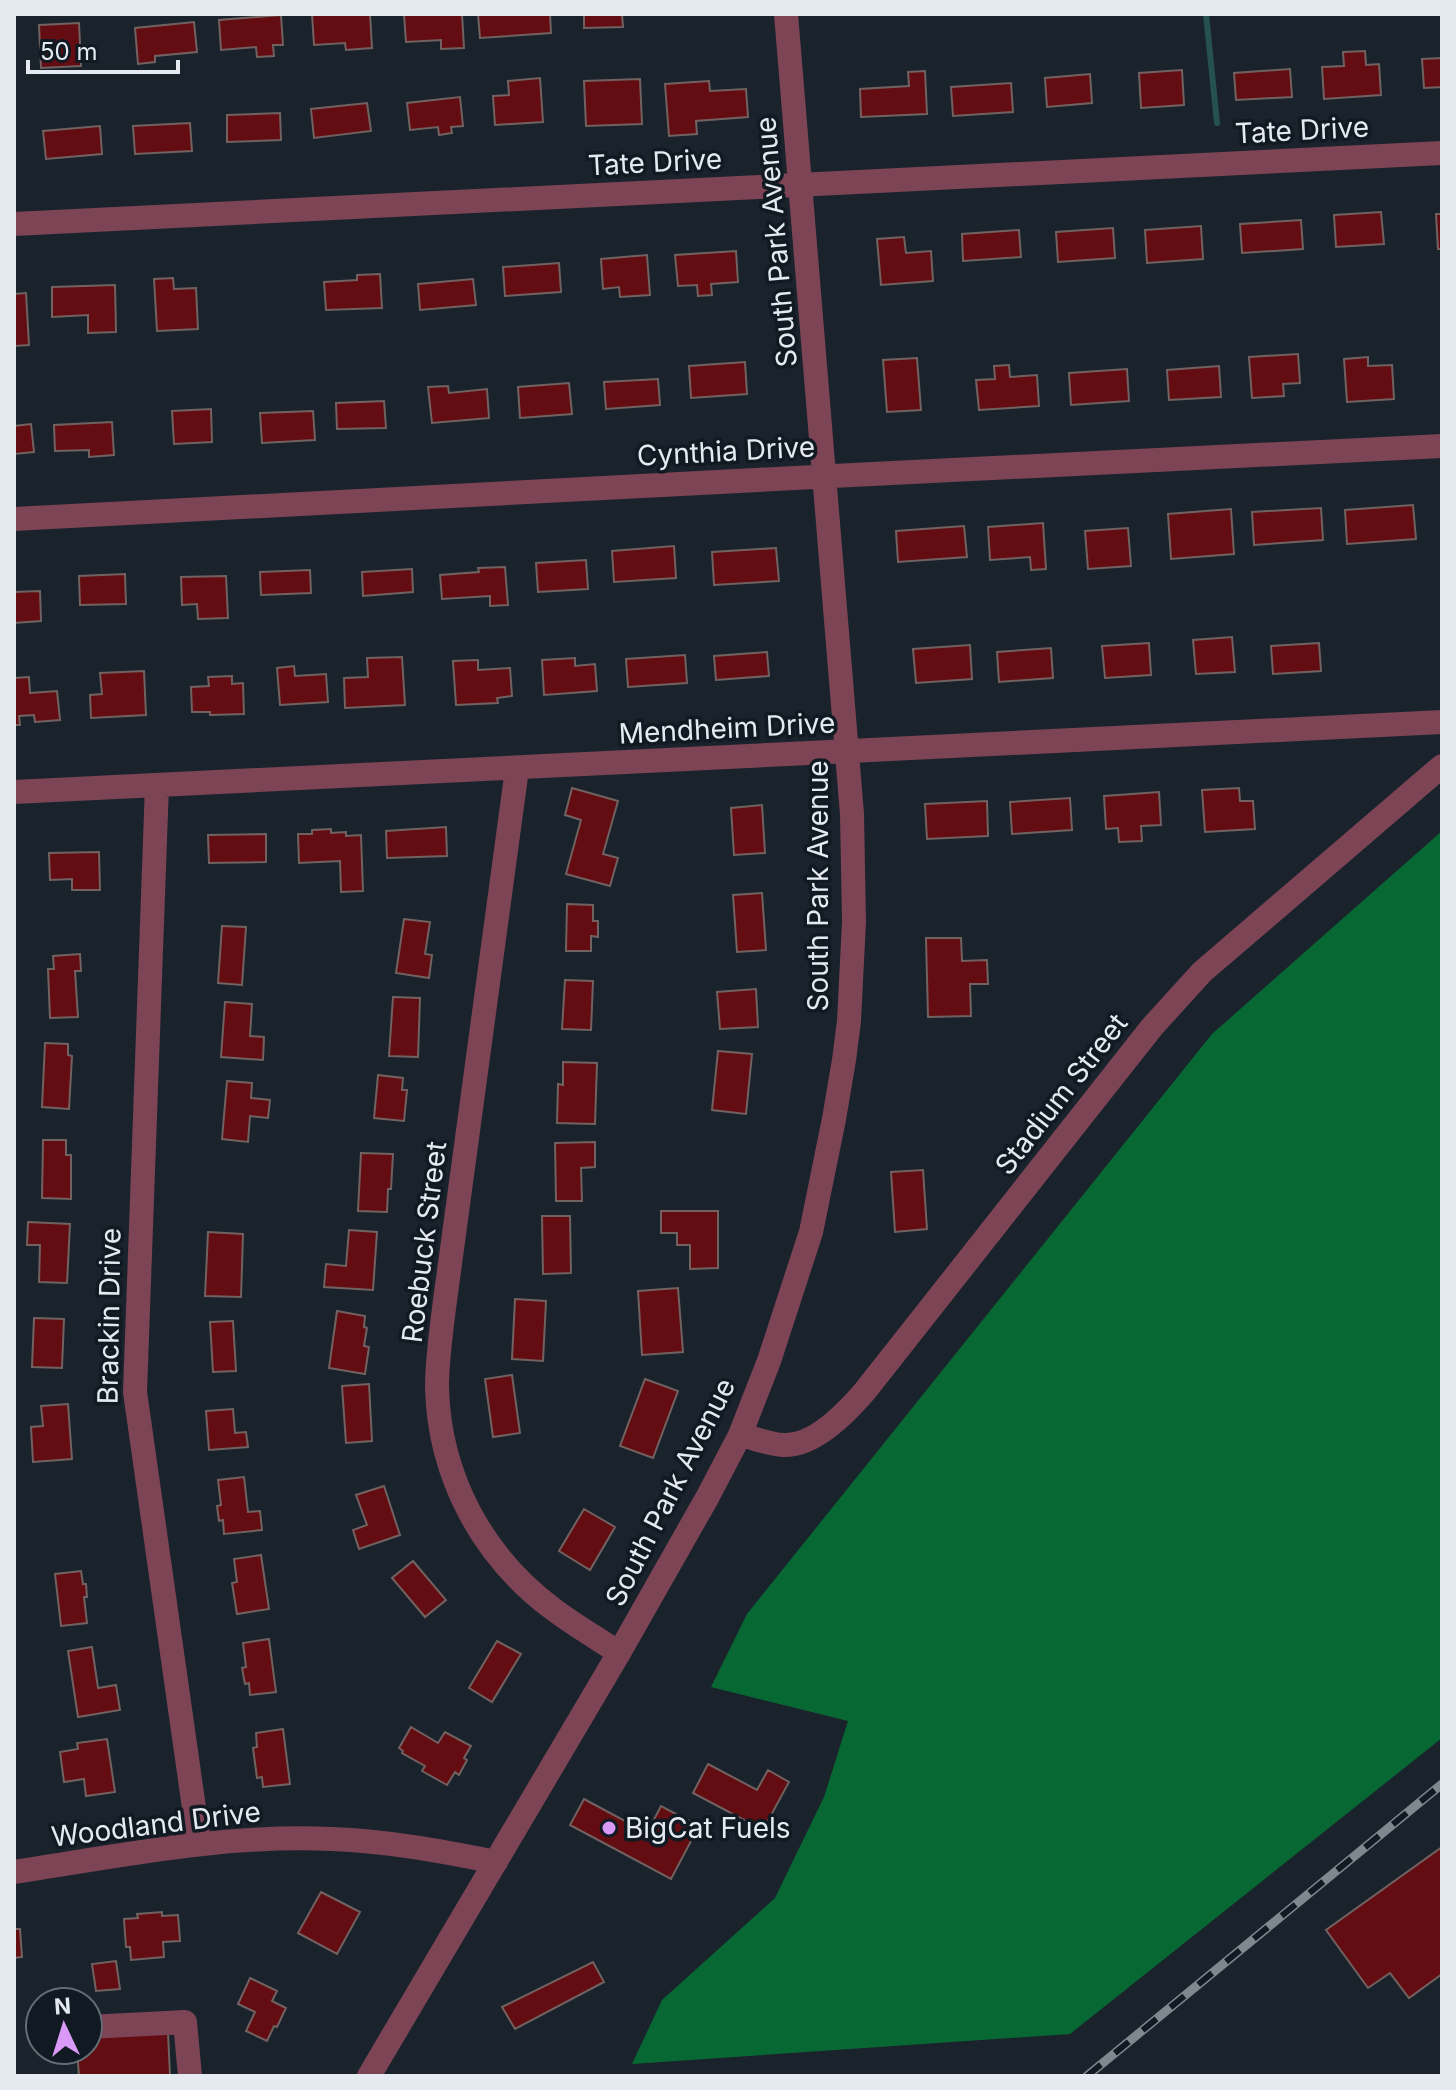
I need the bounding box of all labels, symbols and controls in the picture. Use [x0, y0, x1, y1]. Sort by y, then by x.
scale bar [28, 24, 178, 74]
text: 50 m [40, 37, 98, 66]
street label: Tate Drive [1234, 110, 1370, 150]
street label: South Park Avenue [748, 115, 804, 369]
street label: Tate Drive [587, 142, 723, 182]
street label: Cynthia Drive [636, 429, 816, 473]
street label: Mendheim Drive [618, 705, 836, 751]
street label: South Park Avenue [801, 760, 835, 1012]
street label: Stadium Street [988, 1007, 1134, 1181]
street label: Roebuck Street [395, 1139, 453, 1345]
street label: Brackin Drive [90, 1227, 128, 1405]
street label: South Park Avenue [598, 1372, 742, 1612]
street label: Woodland Drive [49, 1794, 263, 1854]
place label: BigCat Fuels [625, 1811, 791, 1845]
marker: BigCat Fuels [600, 1819, 618, 1837]
north arrow [24, 1986, 104, 2066]
text: N [53, 1992, 72, 2020]

